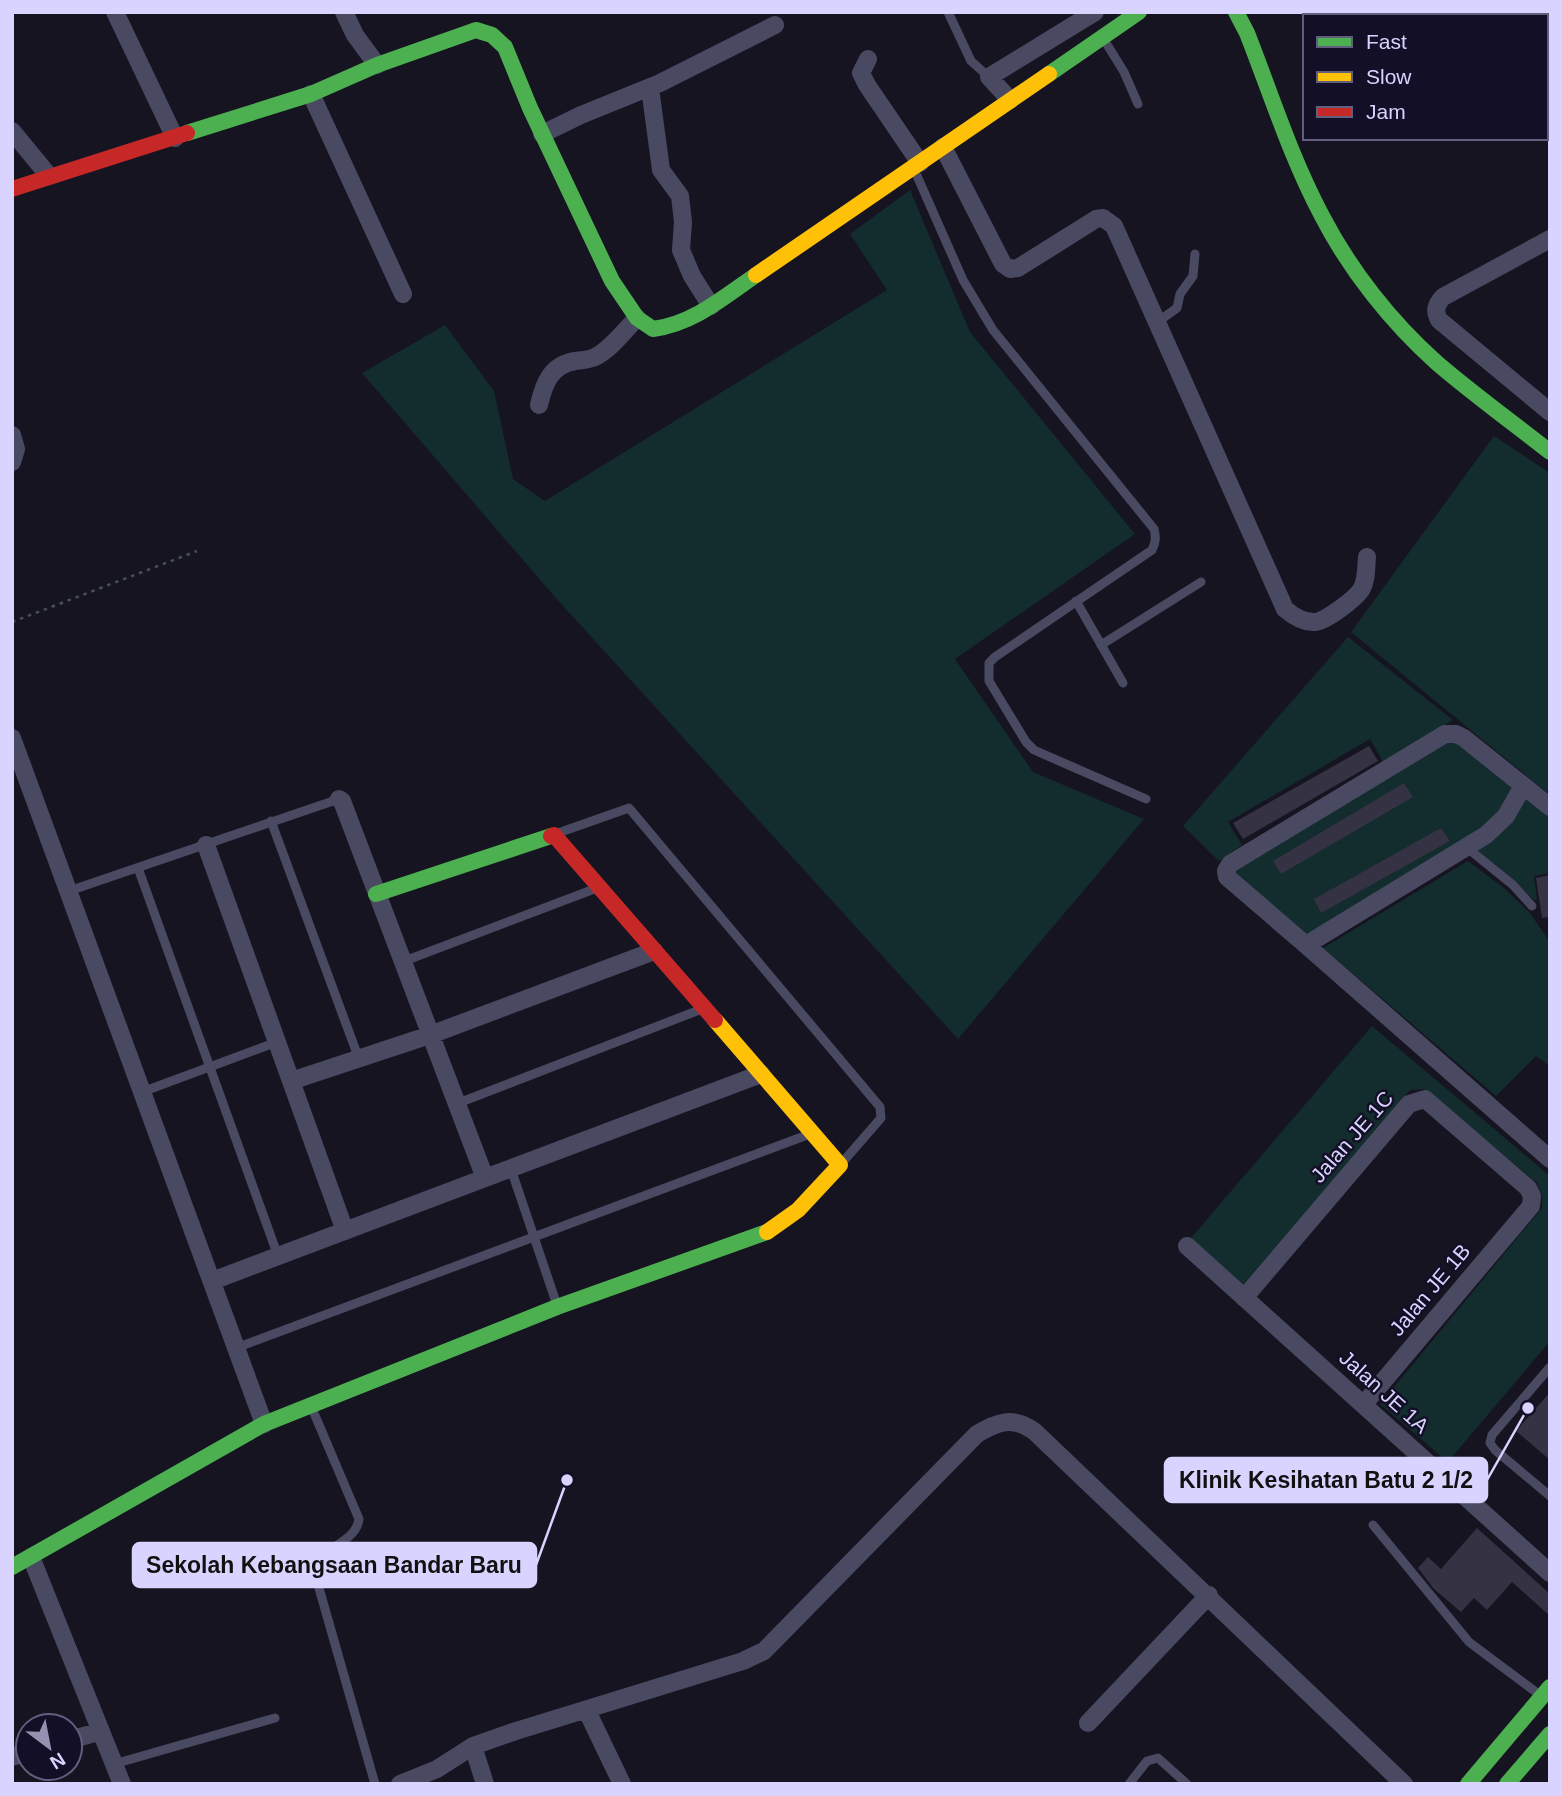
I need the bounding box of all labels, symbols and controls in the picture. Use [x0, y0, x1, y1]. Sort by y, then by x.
legend [1303, 14, 1548, 140]
text: Fast [1366, 30, 1407, 53]
text: Slow [1366, 65, 1412, 88]
text: Jam [1366, 100, 1406, 123]
street label: Jalan JE 1C [1306, 1086, 1397, 1187]
street label: Jalan JE 1B [1385, 1239, 1474, 1340]
street label: Jalan JE 1A [1335, 1346, 1434, 1438]
callout: Klinik Kesihatan Batu 2 1/2 [1165, 1458, 1487, 1502]
text: Klinik Kesihatan Batu 2 1/2 [1179, 1467, 1473, 1493]
callout: Sekolah Kebangsaan Bandar Baru [133, 1543, 536, 1587]
text: Sekolah Kebangsaan Bandar Baru [146, 1552, 522, 1578]
north arrow [14, 1712, 84, 1782]
text: N [46, 1748, 69, 1774]

